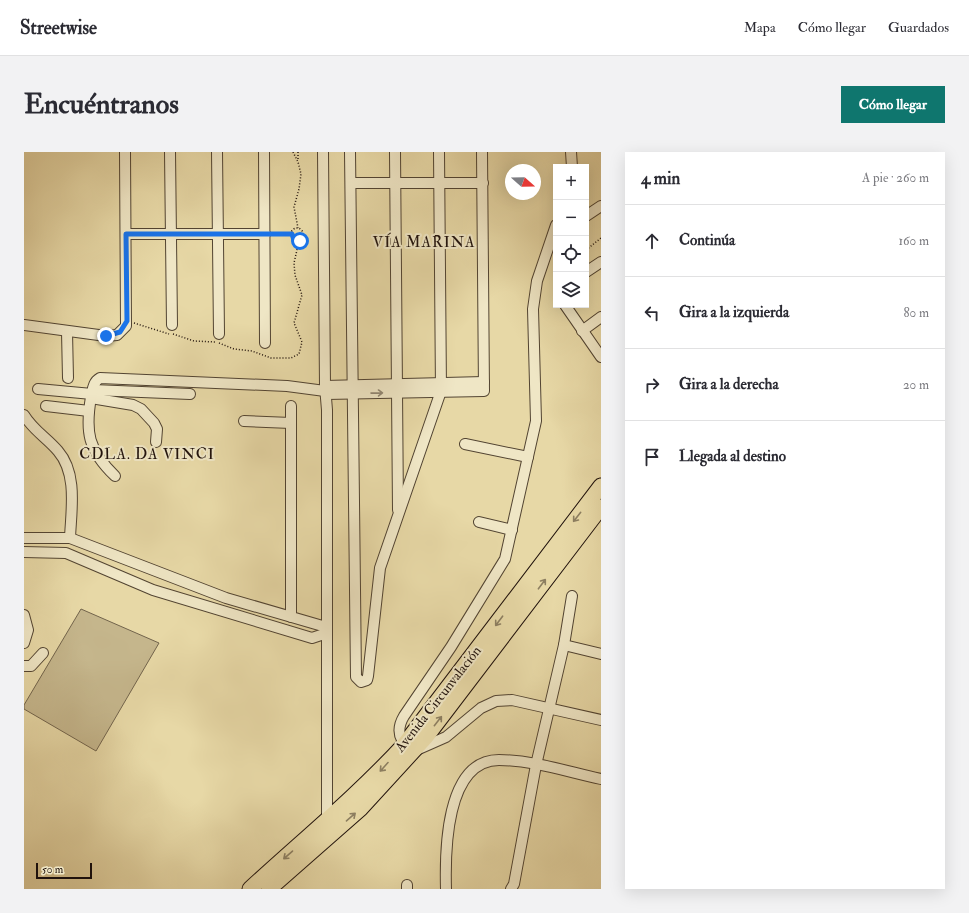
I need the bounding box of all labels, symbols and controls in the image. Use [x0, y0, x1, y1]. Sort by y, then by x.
text: Streetwise [20, 16, 97, 40]
text: Mapa [744, 19, 776, 36]
text: Cómo llegar [798, 19, 866, 36]
text: Guardados [888, 19, 949, 36]
button: Cómo llegar [841, 86, 945, 123]
text: Encuéntranos [24, 87, 179, 122]
north arrow [505, 164, 541, 200]
map controls [553, 164, 589, 308]
button: + [553, 164, 589, 200]
text: 4 min [641, 168, 680, 189]
text: A pie · 260 m [862, 170, 929, 186]
button: − [553, 200, 589, 236]
icon: ahead [641, 230, 663, 252]
text: Continúa [679, 231, 735, 250]
route start [291, 232, 309, 250]
district label: VÍA MARINA [373, 232, 475, 252]
text: 160 m [898, 233, 929, 249]
button: locate [553, 236, 589, 272]
button: layers [553, 272, 589, 308]
icon: left [641, 302, 663, 324]
text: Gira a la izquierda [679, 303, 789, 322]
text: 80 m [903, 305, 929, 321]
route end [97, 327, 115, 345]
icon: right [641, 374, 663, 396]
text: Gira a la derecha [679, 375, 779, 394]
text: 20 m [903, 377, 929, 393]
one-way arrow [370, 389, 383, 397]
district label: CDLA. DA VINCI [79, 445, 215, 464]
icon: arrive [641, 446, 663, 468]
text: Llegada al destino [679, 447, 786, 466]
one-way arrow [573, 511, 581, 522]
one-way arrow [538, 578, 547, 589]
one-way arrow [494, 615, 503, 626]
street label: Avenida Circunvalación [391, 643, 485, 756]
one-way arrow [434, 715, 443, 726]
one-way arrow [379, 762, 389, 772]
one-way arrow [345, 812, 356, 821]
one-way arrow [283, 851, 294, 860]
scale bar [36, 861, 92, 880]
text: 50 m [42, 863, 63, 876]

